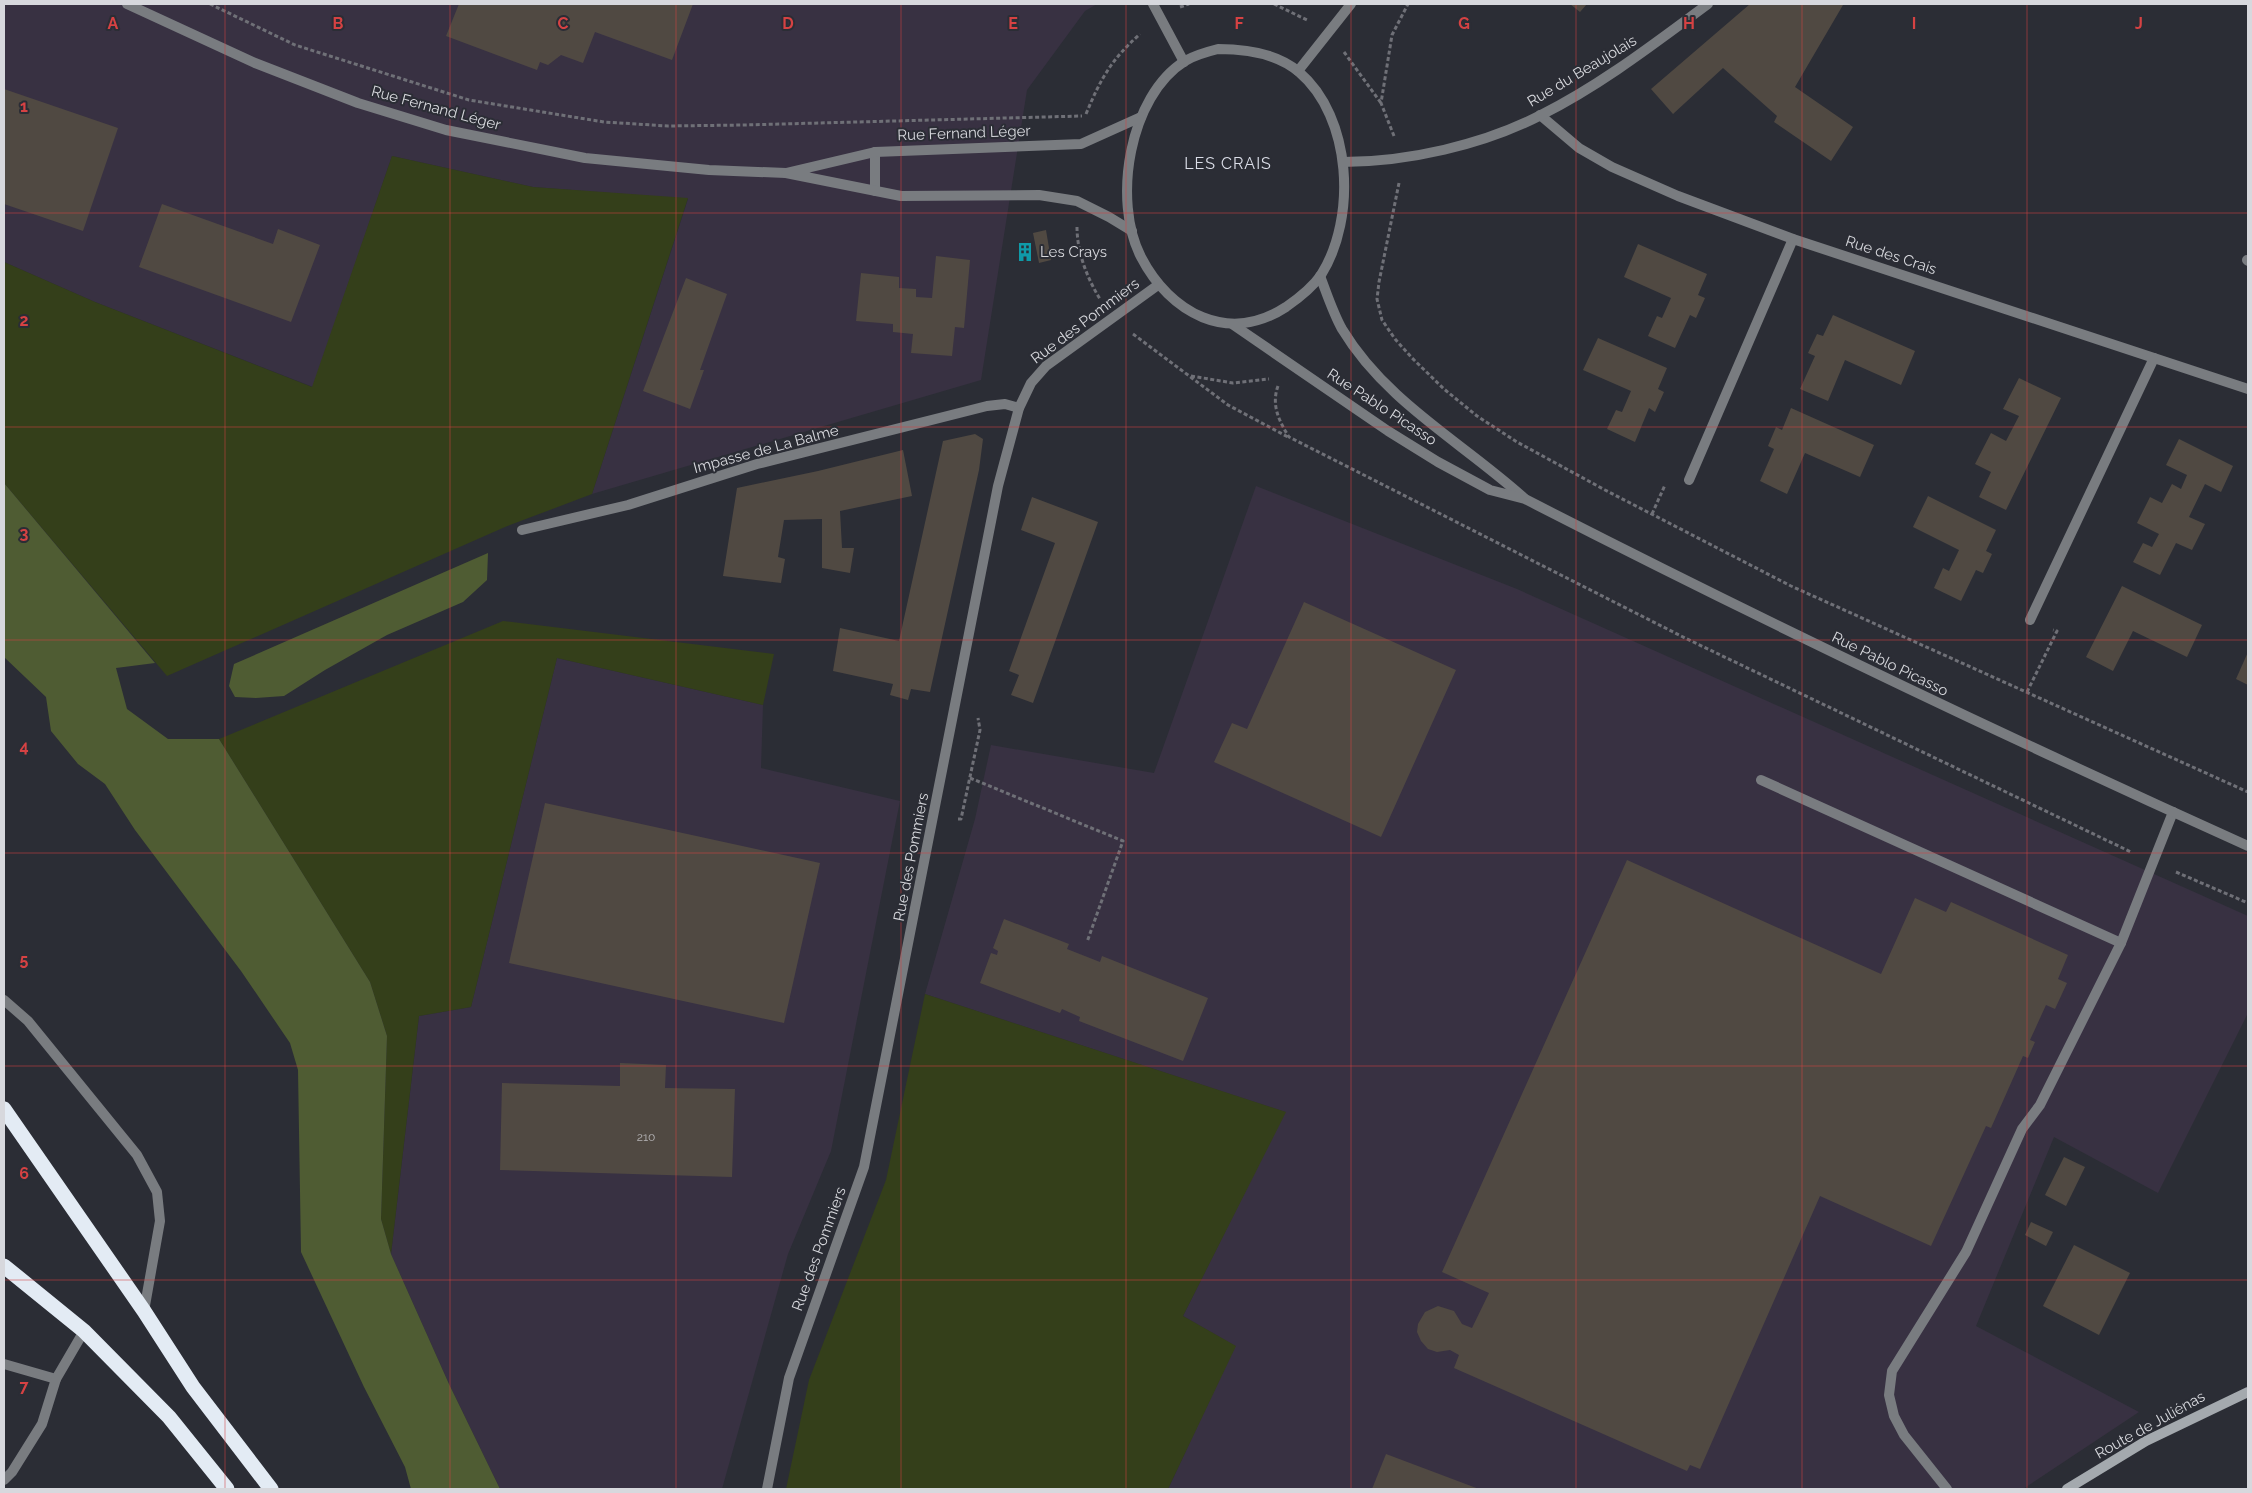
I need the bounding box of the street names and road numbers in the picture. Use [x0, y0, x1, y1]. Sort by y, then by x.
street label: Rue du Beaujolais [1524, 31, 1640, 111]
street label: Rue Fernand Léger [369, 82, 503, 134]
street label: Rue Fernand Léger [897, 122, 1032, 144]
street label: Rue des Crais [1843, 232, 1939, 278]
street label: Rue des Pommiers [1027, 274, 1143, 368]
street label: Rue Pablo Picasso [1324, 365, 1440, 449]
street label: Impasse de La Balme [691, 421, 841, 477]
street label: Rue Pablo Picasso [1829, 628, 1951, 700]
street label: Rue des Pommiers [890, 791, 932, 923]
street label: Rue des Pommiers [788, 1185, 850, 1313]
street label: Route de Juliénas [2092, 1387, 2208, 1463]

